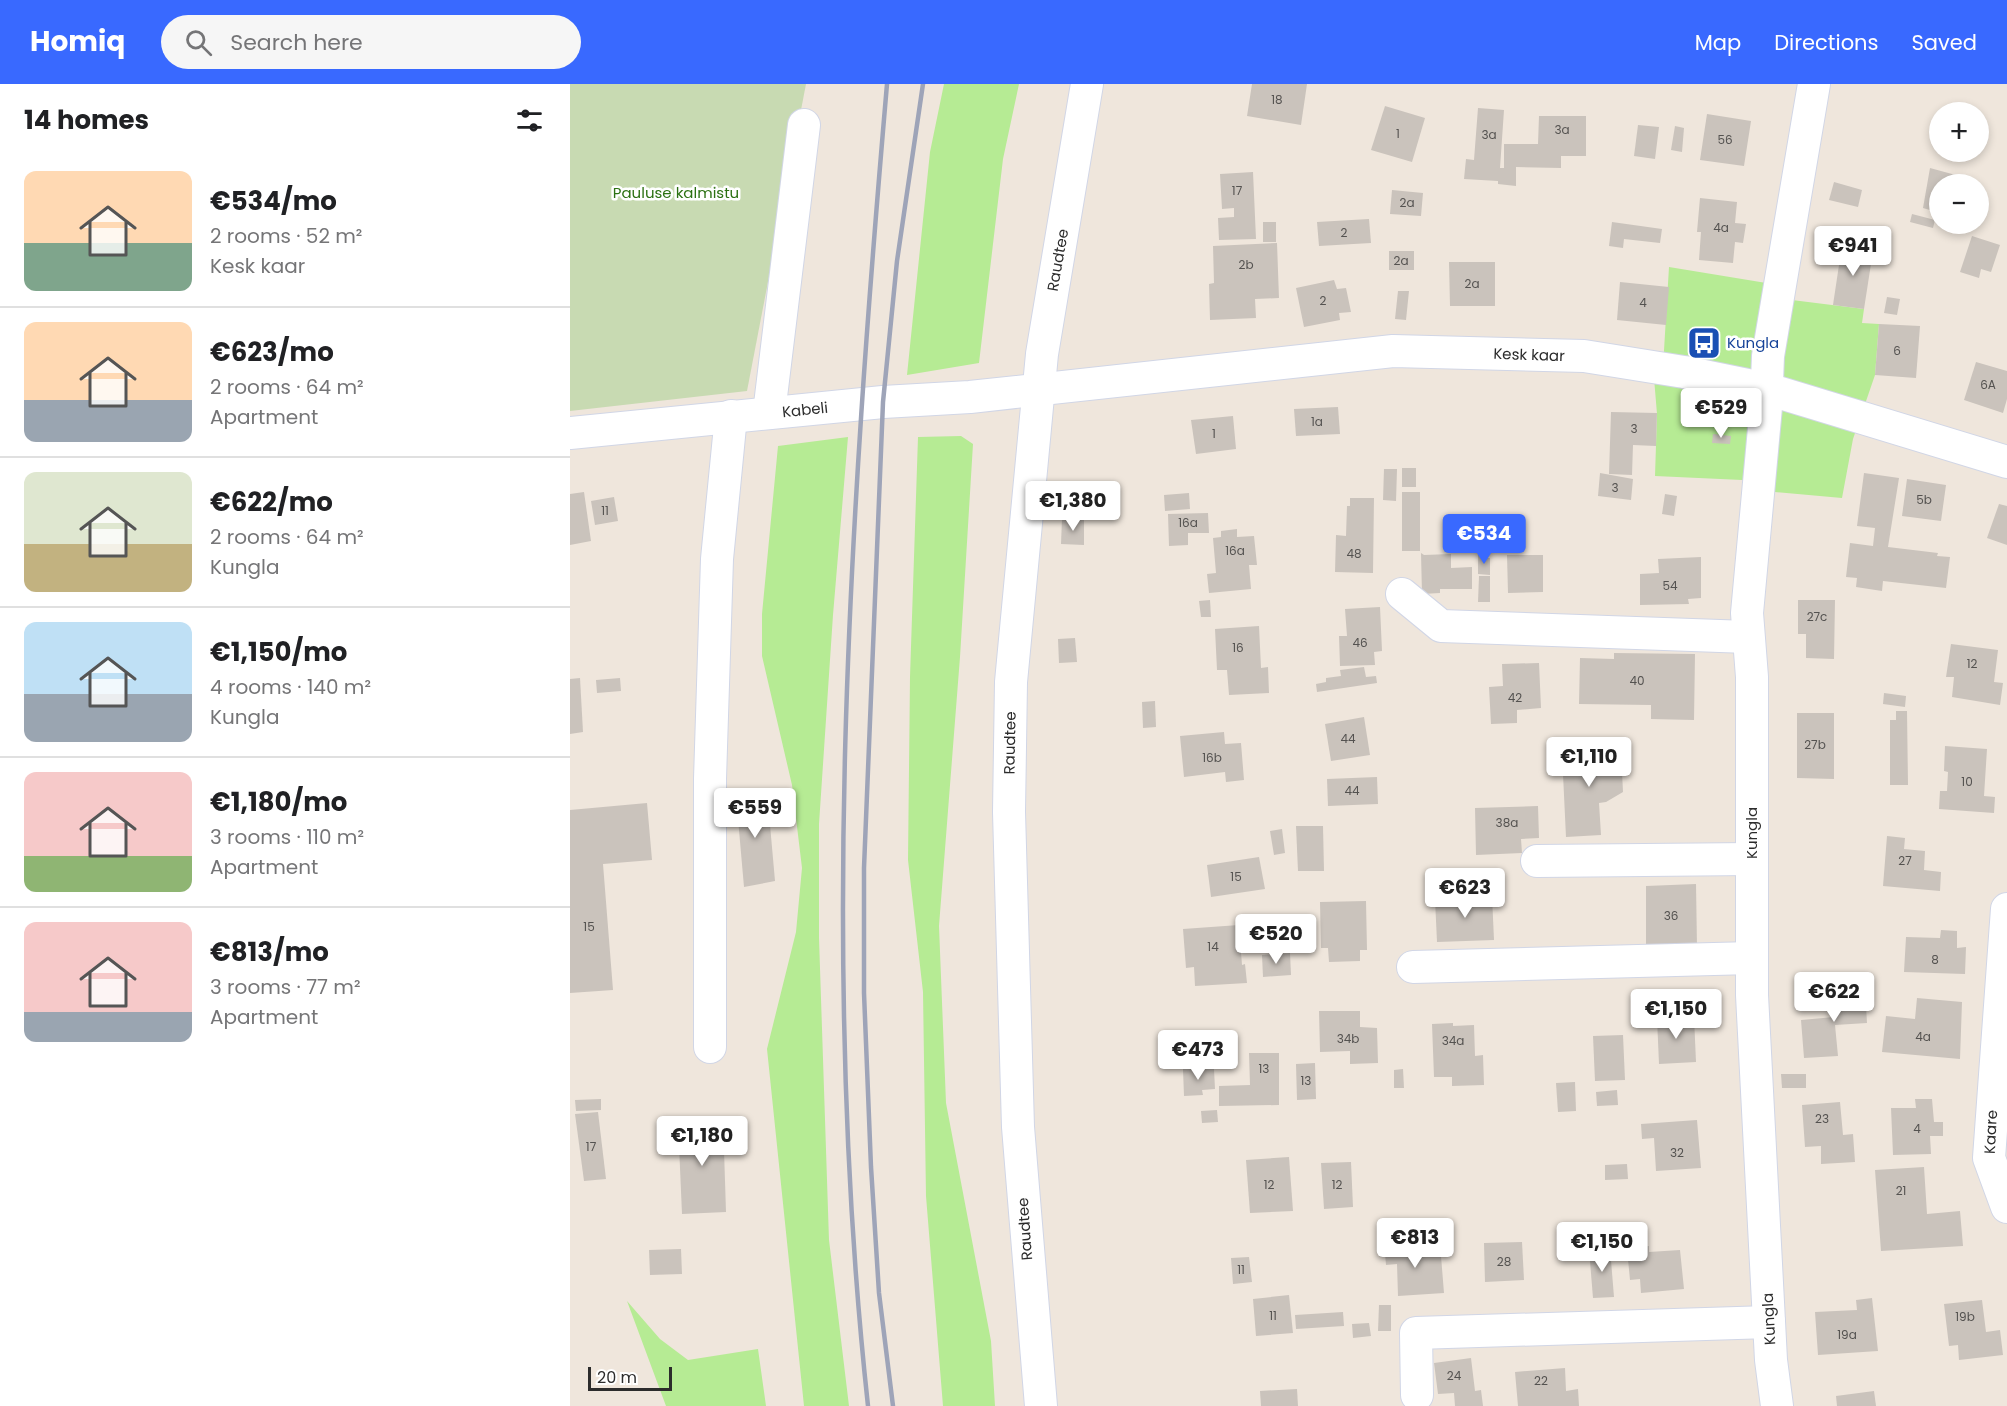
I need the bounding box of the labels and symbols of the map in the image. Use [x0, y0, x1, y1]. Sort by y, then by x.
house number: 18 [1271, 91, 1283, 108]
house number: 3a [1554, 121, 1570, 138]
house number: 1 [1396, 125, 1400, 142]
house number: 3a [1481, 126, 1497, 143]
house number: 56 [1717, 131, 1733, 148]
park label: Pauluse kalmistu [613, 182, 739, 203]
house number: 17 [1232, 182, 1243, 199]
house number: 2a [1399, 194, 1415, 211]
house number: 4a [1713, 219, 1729, 236]
house number: 2 [1341, 224, 1348, 241]
pin: €941 [1817, 226, 1889, 277]
street label: Raudtee [1042, 227, 1073, 293]
house number: 2a [1393, 252, 1409, 269]
house number: 2b [1238, 256, 1254, 273]
house number: 2a [1464, 275, 1480, 292]
house number: 2 [1320, 292, 1327, 309]
house number: 4 [1639, 294, 1647, 311]
bus stop icon: Kungla [1686, 325, 1722, 361]
place label: Kungla [1727, 332, 1779, 353]
house number: 6 [1893, 342, 1901, 359]
street label: Kesk kaar [1493, 343, 1565, 366]
house number: 6A [1980, 376, 1996, 393]
pin: €529 [1685, 388, 1757, 439]
street label: Kabeli [781, 397, 829, 422]
house number: 1a [1311, 413, 1323, 430]
house number: 3 [1630, 420, 1638, 437]
house number: 1 [1212, 425, 1216, 442]
house number: 3 [1611, 479, 1619, 496]
pin: €1,380 [1024, 481, 1122, 532]
house number: 5b [1916, 491, 1932, 508]
house number: 11 [601, 502, 609, 519]
house number: 16a [1178, 514, 1198, 531]
pin: €534 [1448, 514, 1520, 565]
house number: 16a [1225, 542, 1245, 559]
house number: 48 [1346, 545, 1362, 562]
house number: 54 [1662, 577, 1678, 594]
house number: 27c [1807, 608, 1827, 625]
house number: 46 [1352, 634, 1368, 651]
house number: 16 [1232, 639, 1244, 656]
house number: 12 [1967, 655, 1977, 672]
house number: 40 [1629, 672, 1645, 689]
house number: 42 [1508, 689, 1522, 706]
street label: Raudtee [998, 711, 1021, 775]
house number: 44 [1340, 730, 1356, 747]
house number: 27b [1804, 736, 1826, 753]
pin: €1,110 [1540, 737, 1638, 788]
house number: 16b [1202, 749, 1222, 766]
house number: 10 [1961, 773, 1973, 790]
house number: 44 [1344, 782, 1360, 799]
pin: €559 [719, 788, 791, 839]
street label: Kungla [1741, 807, 1762, 859]
house number: 38a [1496, 814, 1518, 831]
house number: 27 [1898, 852, 1912, 869]
house number: 15 [1230, 868, 1242, 885]
pin: €623 [1429, 868, 1501, 919]
house number: 36 [1664, 907, 1678, 924]
pin: €520 [1240, 914, 1312, 965]
house number: 15 [583, 918, 595, 935]
house number: 14 [1207, 938, 1219, 955]
house number: 8 [1931, 951, 1939, 968]
pin: €622 [1798, 972, 1870, 1023]
pin: €1,150 [1627, 989, 1725, 1040]
house number: 4a [1915, 1028, 1931, 1045]
pin: €473 [1162, 1030, 1234, 1081]
house number: 34b [1337, 1030, 1359, 1047]
house number: 34a [1442, 1032, 1464, 1049]
house number: 13 [1259, 1060, 1269, 1077]
house number: 13 [1301, 1072, 1311, 1089]
street label: Kaare [1979, 1109, 2002, 1155]
house number: 23 [1815, 1110, 1829, 1127]
pin: €1,180 [653, 1116, 751, 1167]
house number: 4 [1913, 1120, 1921, 1137]
house number: 17 [586, 1138, 597, 1155]
house number: 32 [1670, 1144, 1684, 1161]
house number: 12 [1264, 1176, 1274, 1193]
house number: 12 [1332, 1176, 1342, 1193]
house number: 21 [1896, 1182, 1906, 1199]
street label: Raudtee [1012, 1197, 1037, 1261]
pin: €813 [1379, 1218, 1451, 1269]
pin: €1,150 [1553, 1222, 1651, 1273]
house number: 28 [1497, 1253, 1511, 1270]
house number: 11 [1237, 1261, 1245, 1278]
street label: Kungla [1757, 1292, 1780, 1346]
house number: 11 [1269, 1307, 1277, 1324]
house number: 19b [1955, 1308, 1975, 1325]
house number: 19a [1837, 1326, 1857, 1343]
scale bar [588, 1364, 672, 1392]
house number: 24 [1447, 1367, 1462, 1384]
house number: 22 [1534, 1372, 1548, 1389]

